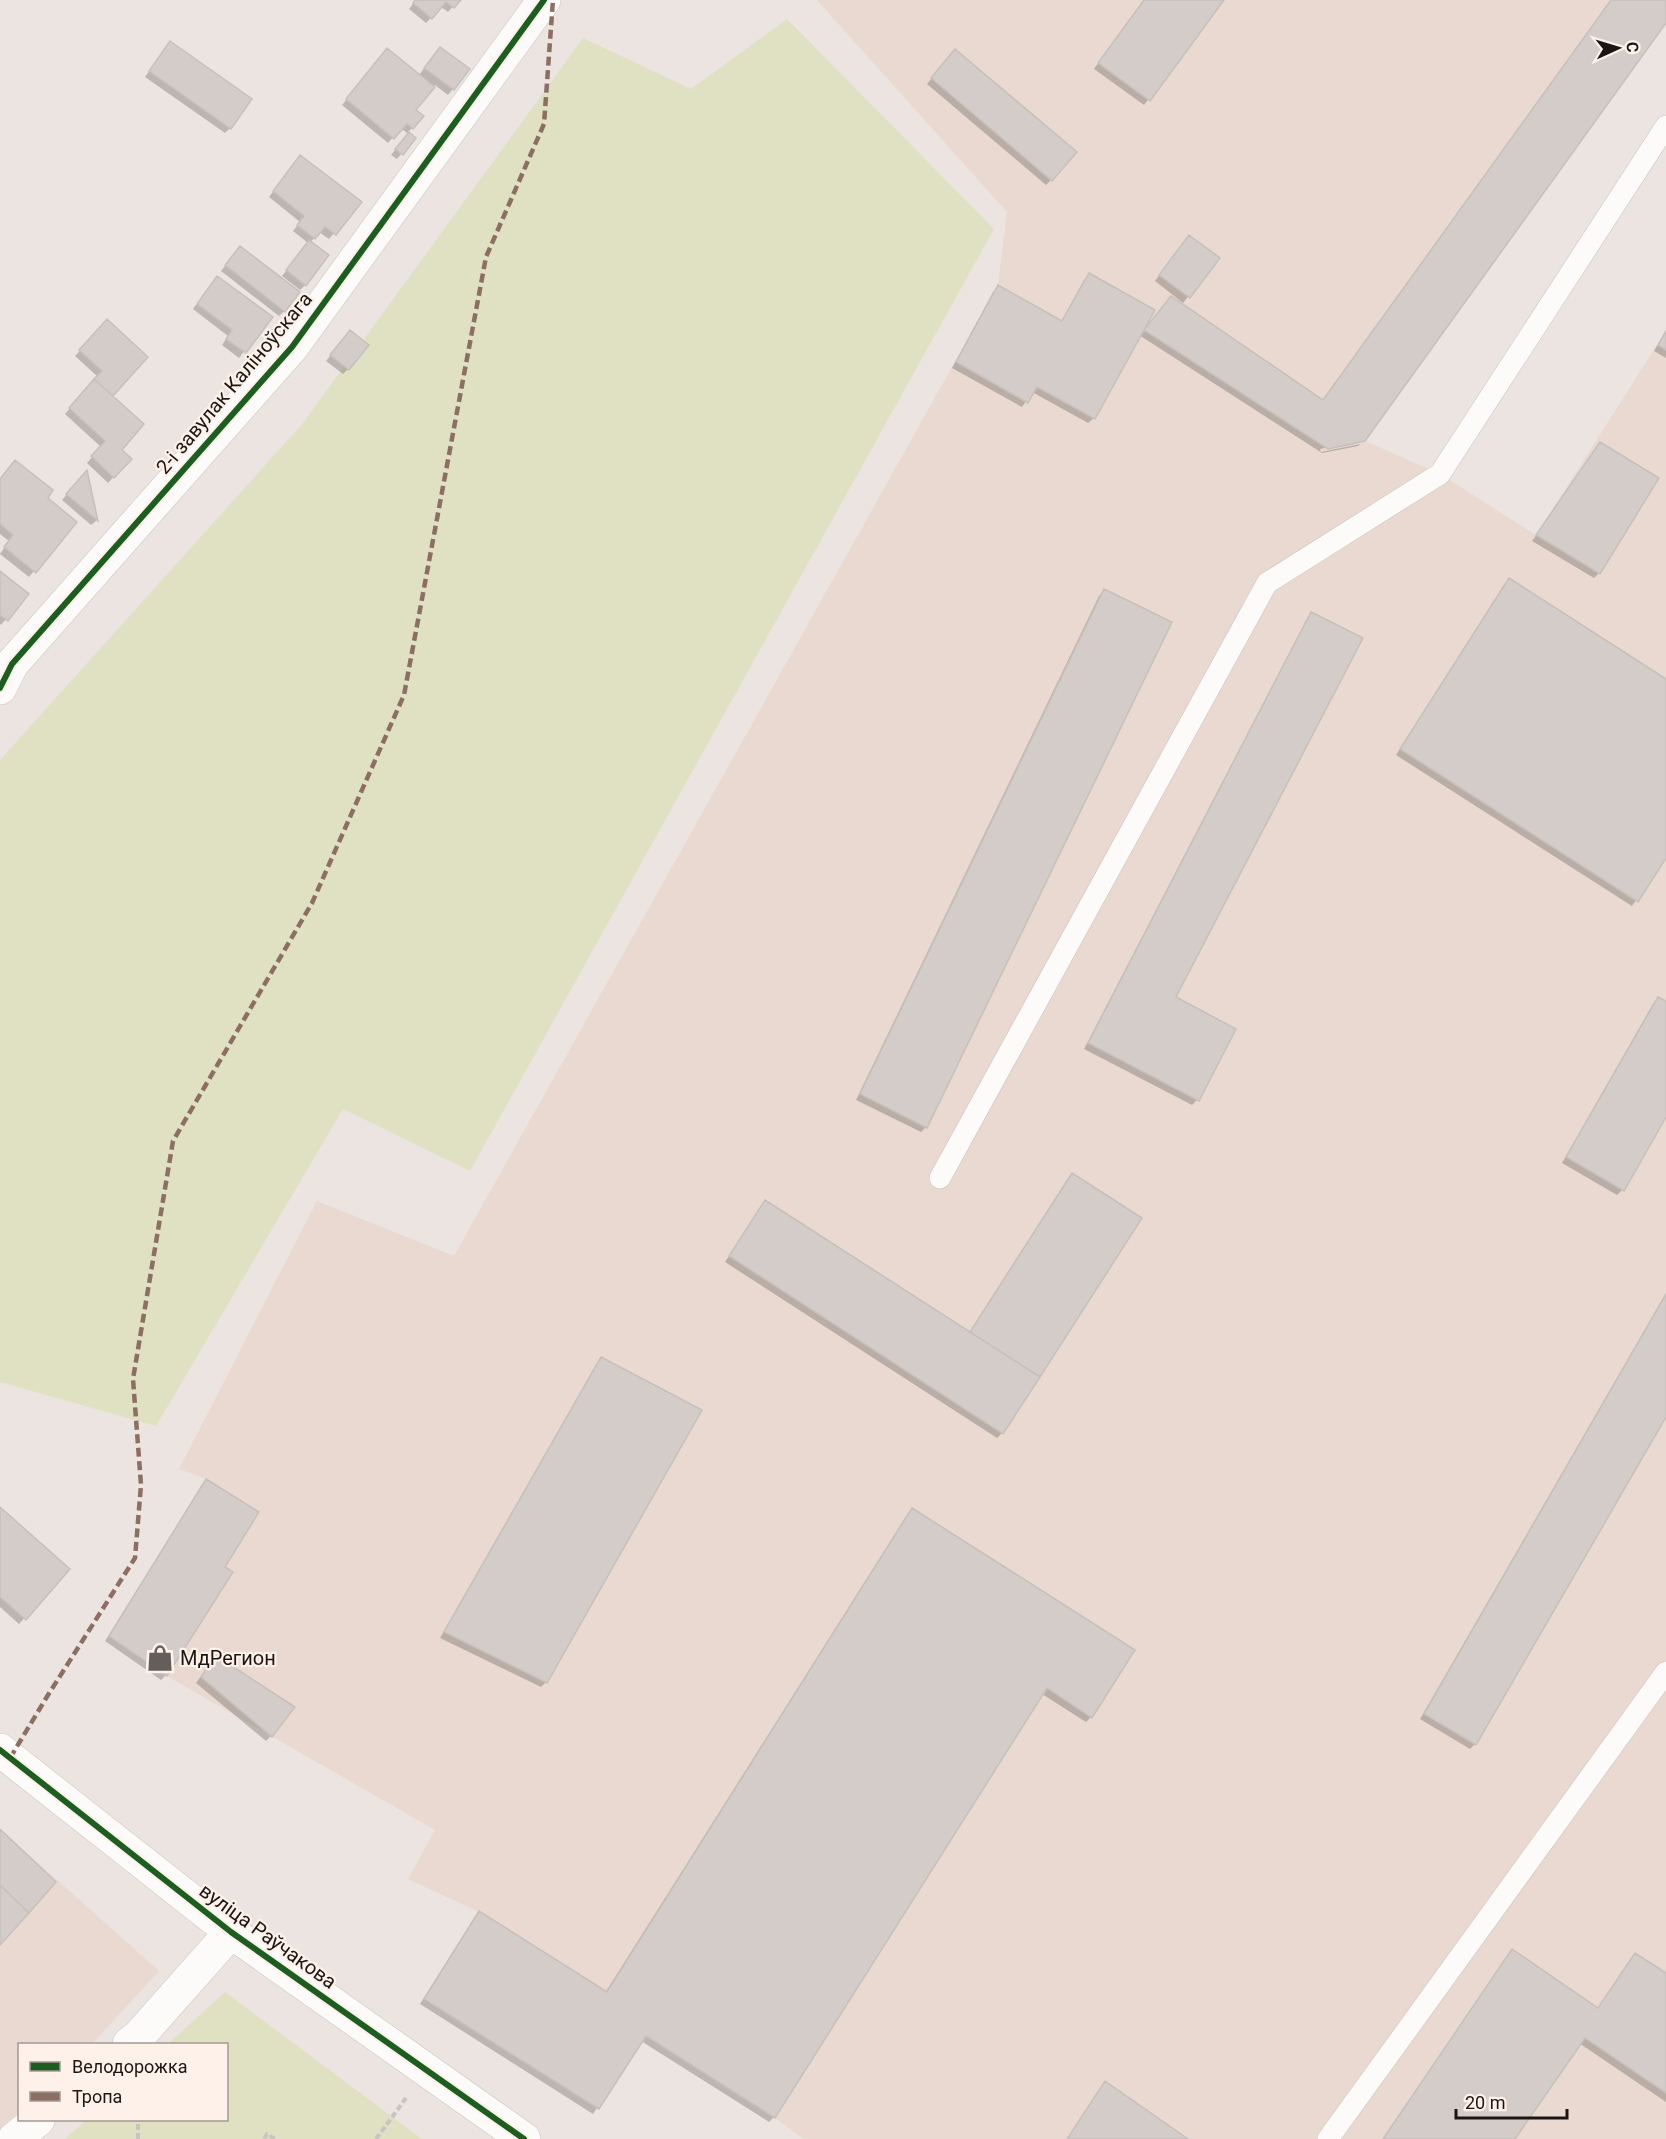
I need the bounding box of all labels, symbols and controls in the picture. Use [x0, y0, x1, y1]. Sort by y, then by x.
north arrow [1588, 18, 1648, 78]
text: С [1623, 41, 1642, 53]
street label: 2-і завулак Каліноўскага [151, 287, 317, 479]
shop icon: МдРегион [145, 1643, 175, 1673]
place label: МдРегион [180, 1646, 276, 1670]
street label: вуліца Раўчакова [195, 1878, 341, 1994]
legend [18, 2043, 228, 2121]
text: Велодорожка [72, 2056, 187, 2077]
scale bar [1456, 2082, 1567, 2120]
text: Тропа [72, 2086, 122, 2107]
text: 20 m [1465, 2092, 1505, 2113]

